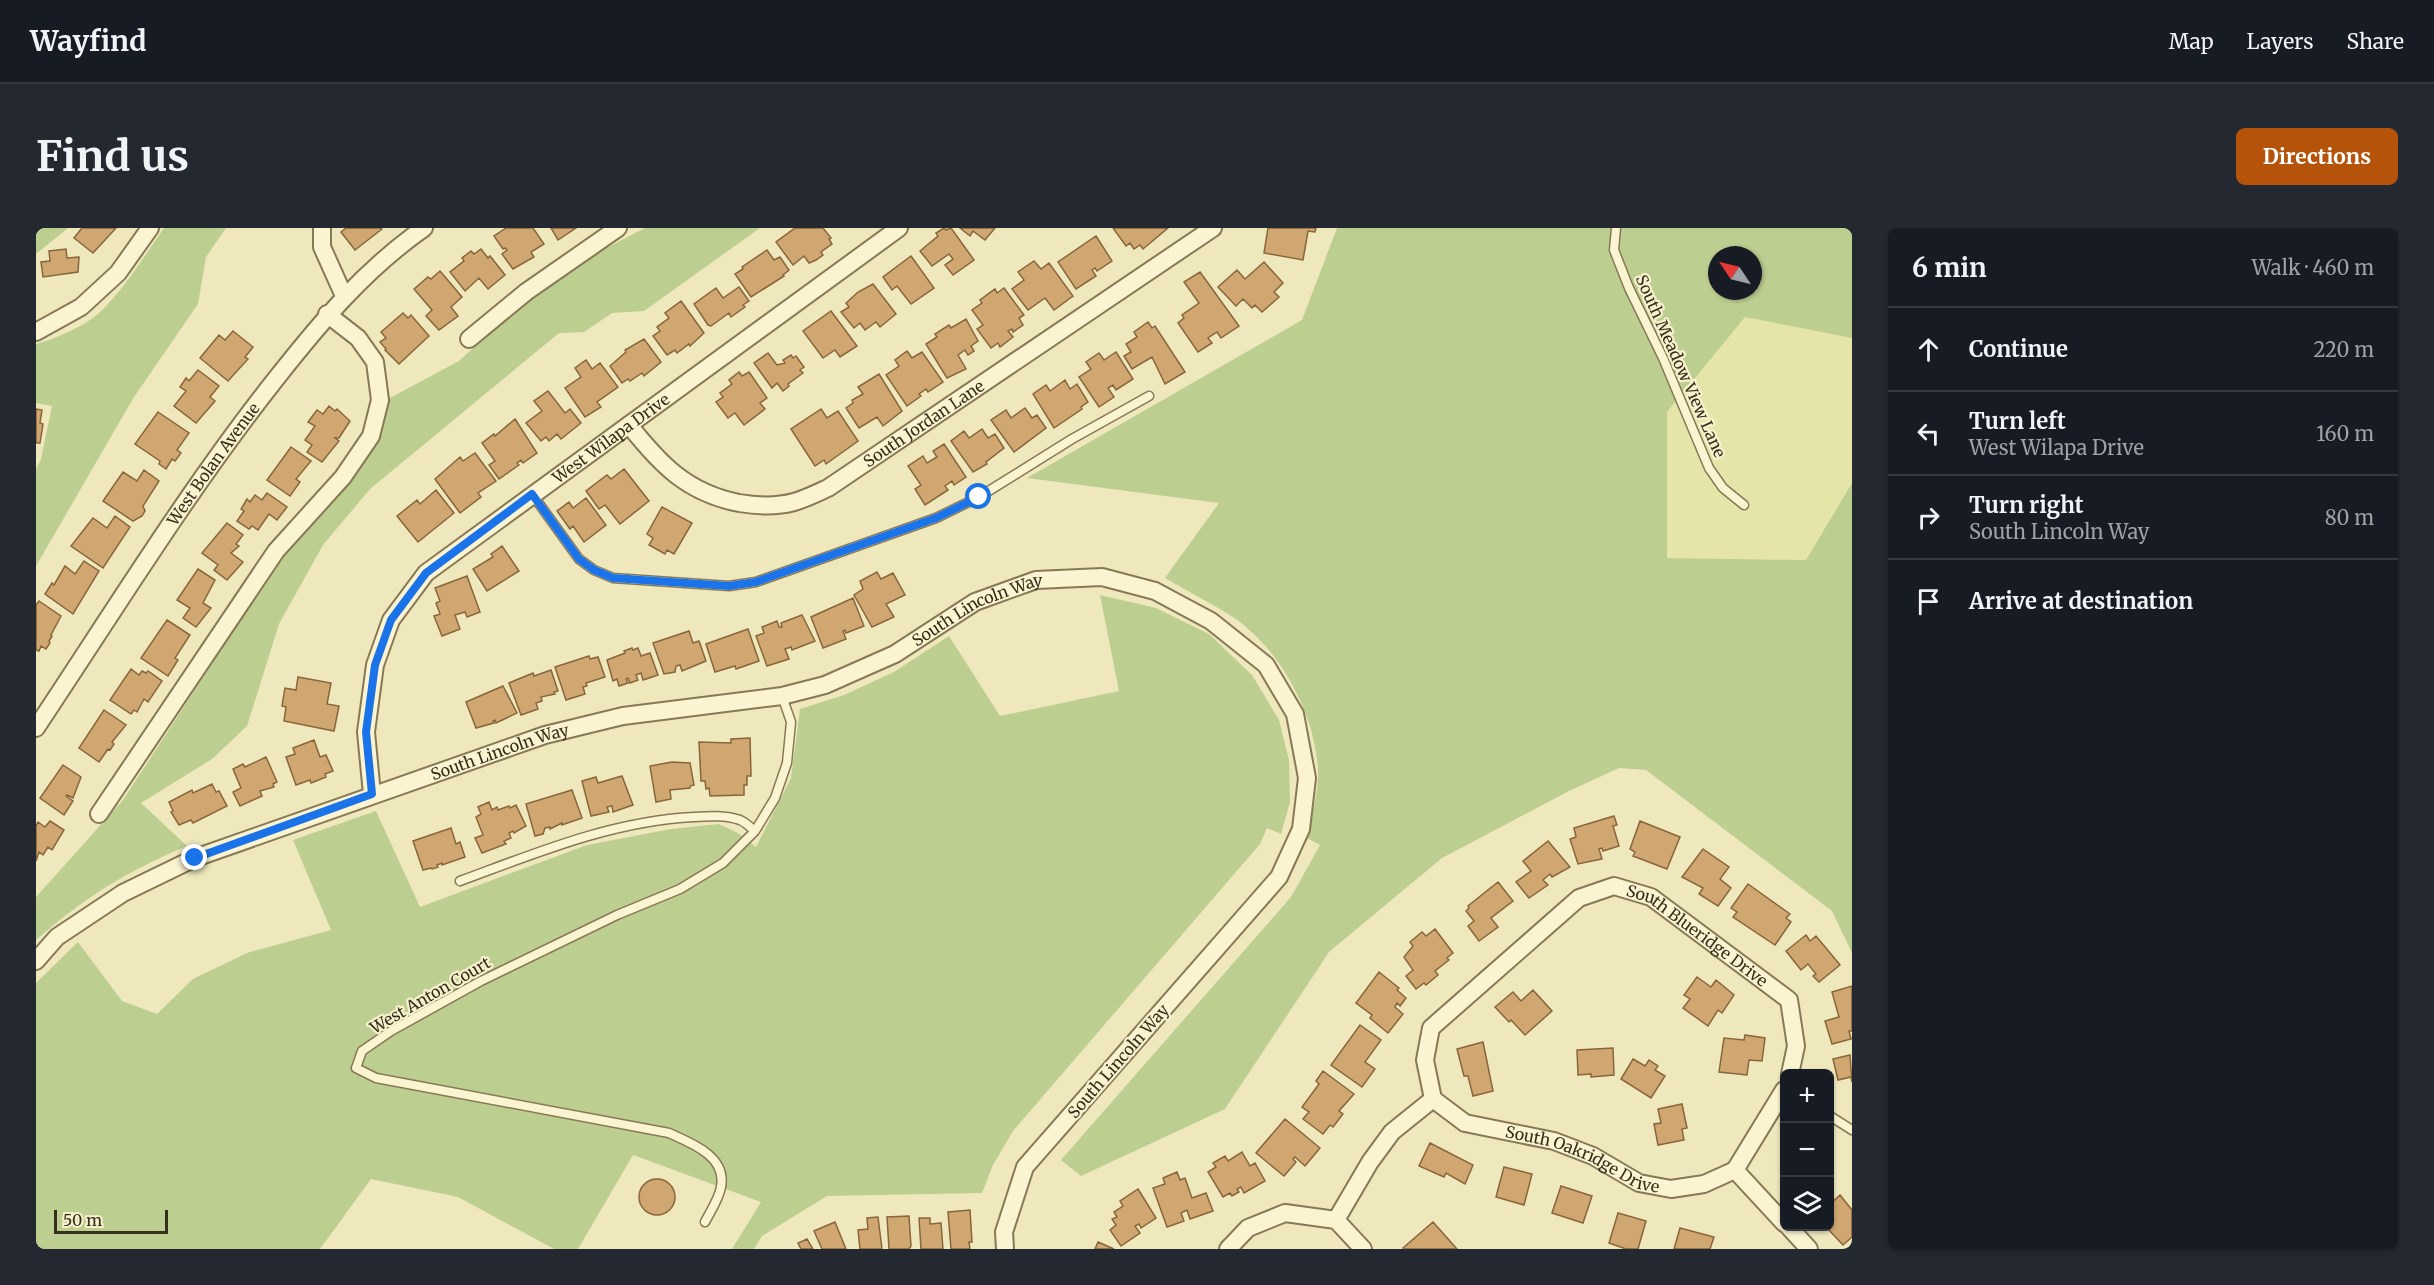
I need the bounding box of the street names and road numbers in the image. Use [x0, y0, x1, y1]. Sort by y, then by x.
street label: South Meadow View Lane [1632, 272, 1730, 460]
street label: South Jordan Lane [859, 375, 988, 471]
street label: West Wilapa Drive [548, 389, 673, 488]
street label: West Bolan Avenue [162, 399, 264, 530]
street label: South Lincoln Way [908, 570, 1043, 650]
street label: South Lincoln Way [428, 719, 571, 784]
street label: South Blueridge Drive [1624, 880, 1772, 991]
street label: West Anton Court [365, 952, 494, 1038]
street label: South Lincoln Way [1063, 999, 1173, 1122]
street label: South Oakridge Drive [1504, 1121, 1661, 1197]

